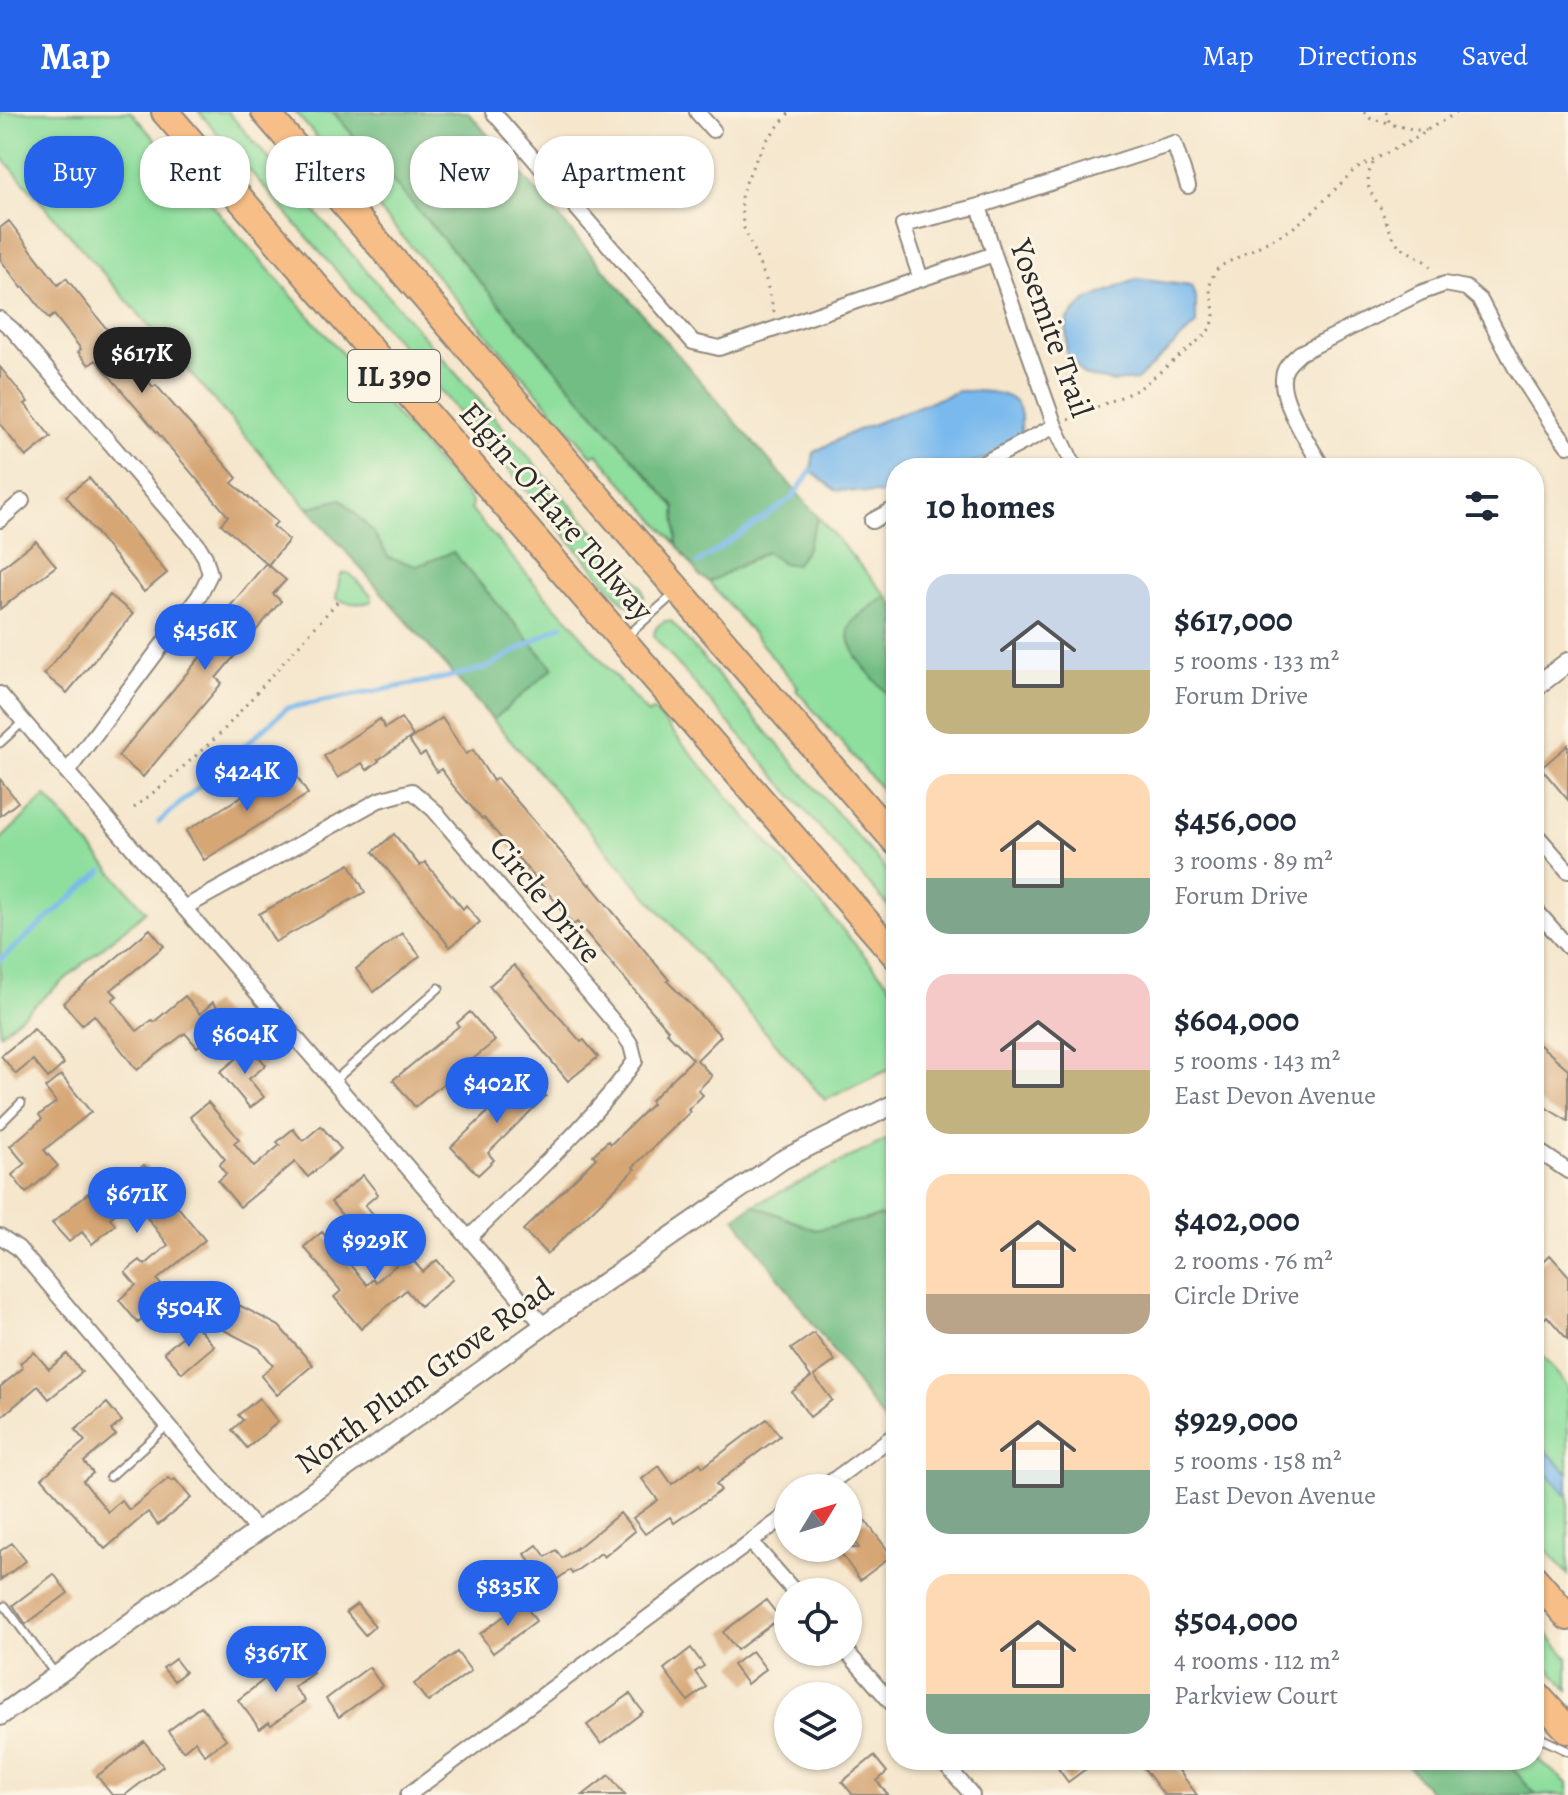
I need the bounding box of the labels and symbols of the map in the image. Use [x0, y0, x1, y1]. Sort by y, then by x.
street label: Yosemite Trail [999, 232, 1105, 423]
pin: $617K [86, 327, 198, 395]
road number: IL 390 [348, 350, 440, 402]
street label: Elgin-O'Hare Tollway [450, 392, 665, 631]
pin: $456K [149, 604, 261, 672]
pin: $424K [191, 745, 303, 813]
street label: Circle Drive [480, 826, 612, 972]
pin: $604K [189, 1008, 301, 1076]
pin: $402K [441, 1057, 553, 1125]
pin: $671K [81, 1167, 193, 1235]
pin: $929K [319, 1214, 431, 1282]
street label: North Plum Grove Road [286, 1266, 563, 1484]
pin: $504K [133, 1281, 245, 1349]
north arrow [774, 1474, 862, 1562]
pin: $835K [452, 1560, 564, 1628]
pin: $367K [220, 1626, 332, 1694]

